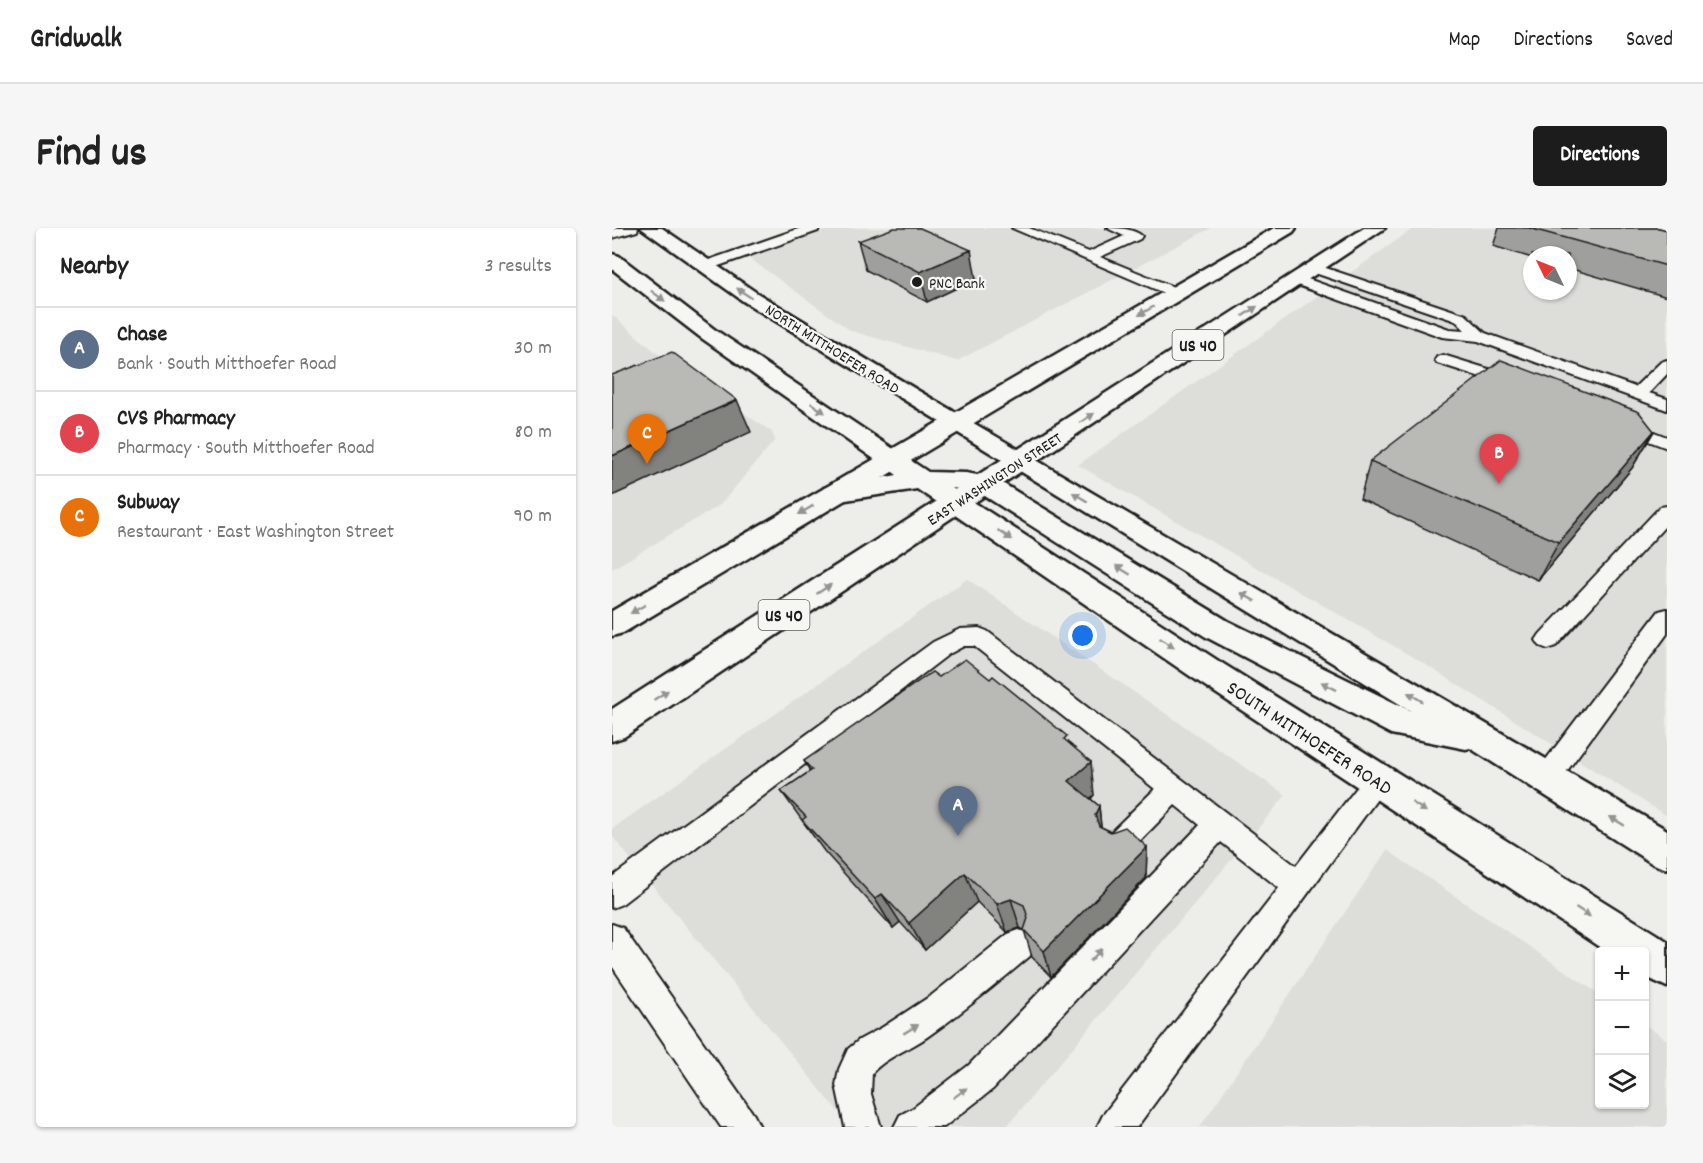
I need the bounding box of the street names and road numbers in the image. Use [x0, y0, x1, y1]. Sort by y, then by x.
street label: NORTH MITTHOEFER ROAD [760, 299, 903, 401]
road number: US 40 [1172, 330, 1224, 360]
street label: EAST WASHINGTON STREET [923, 427, 1068, 532]
road number: US 40 [758, 600, 810, 630]
street label: SOUTH MITTHOEFER ROAD [1220, 675, 1397, 804]

